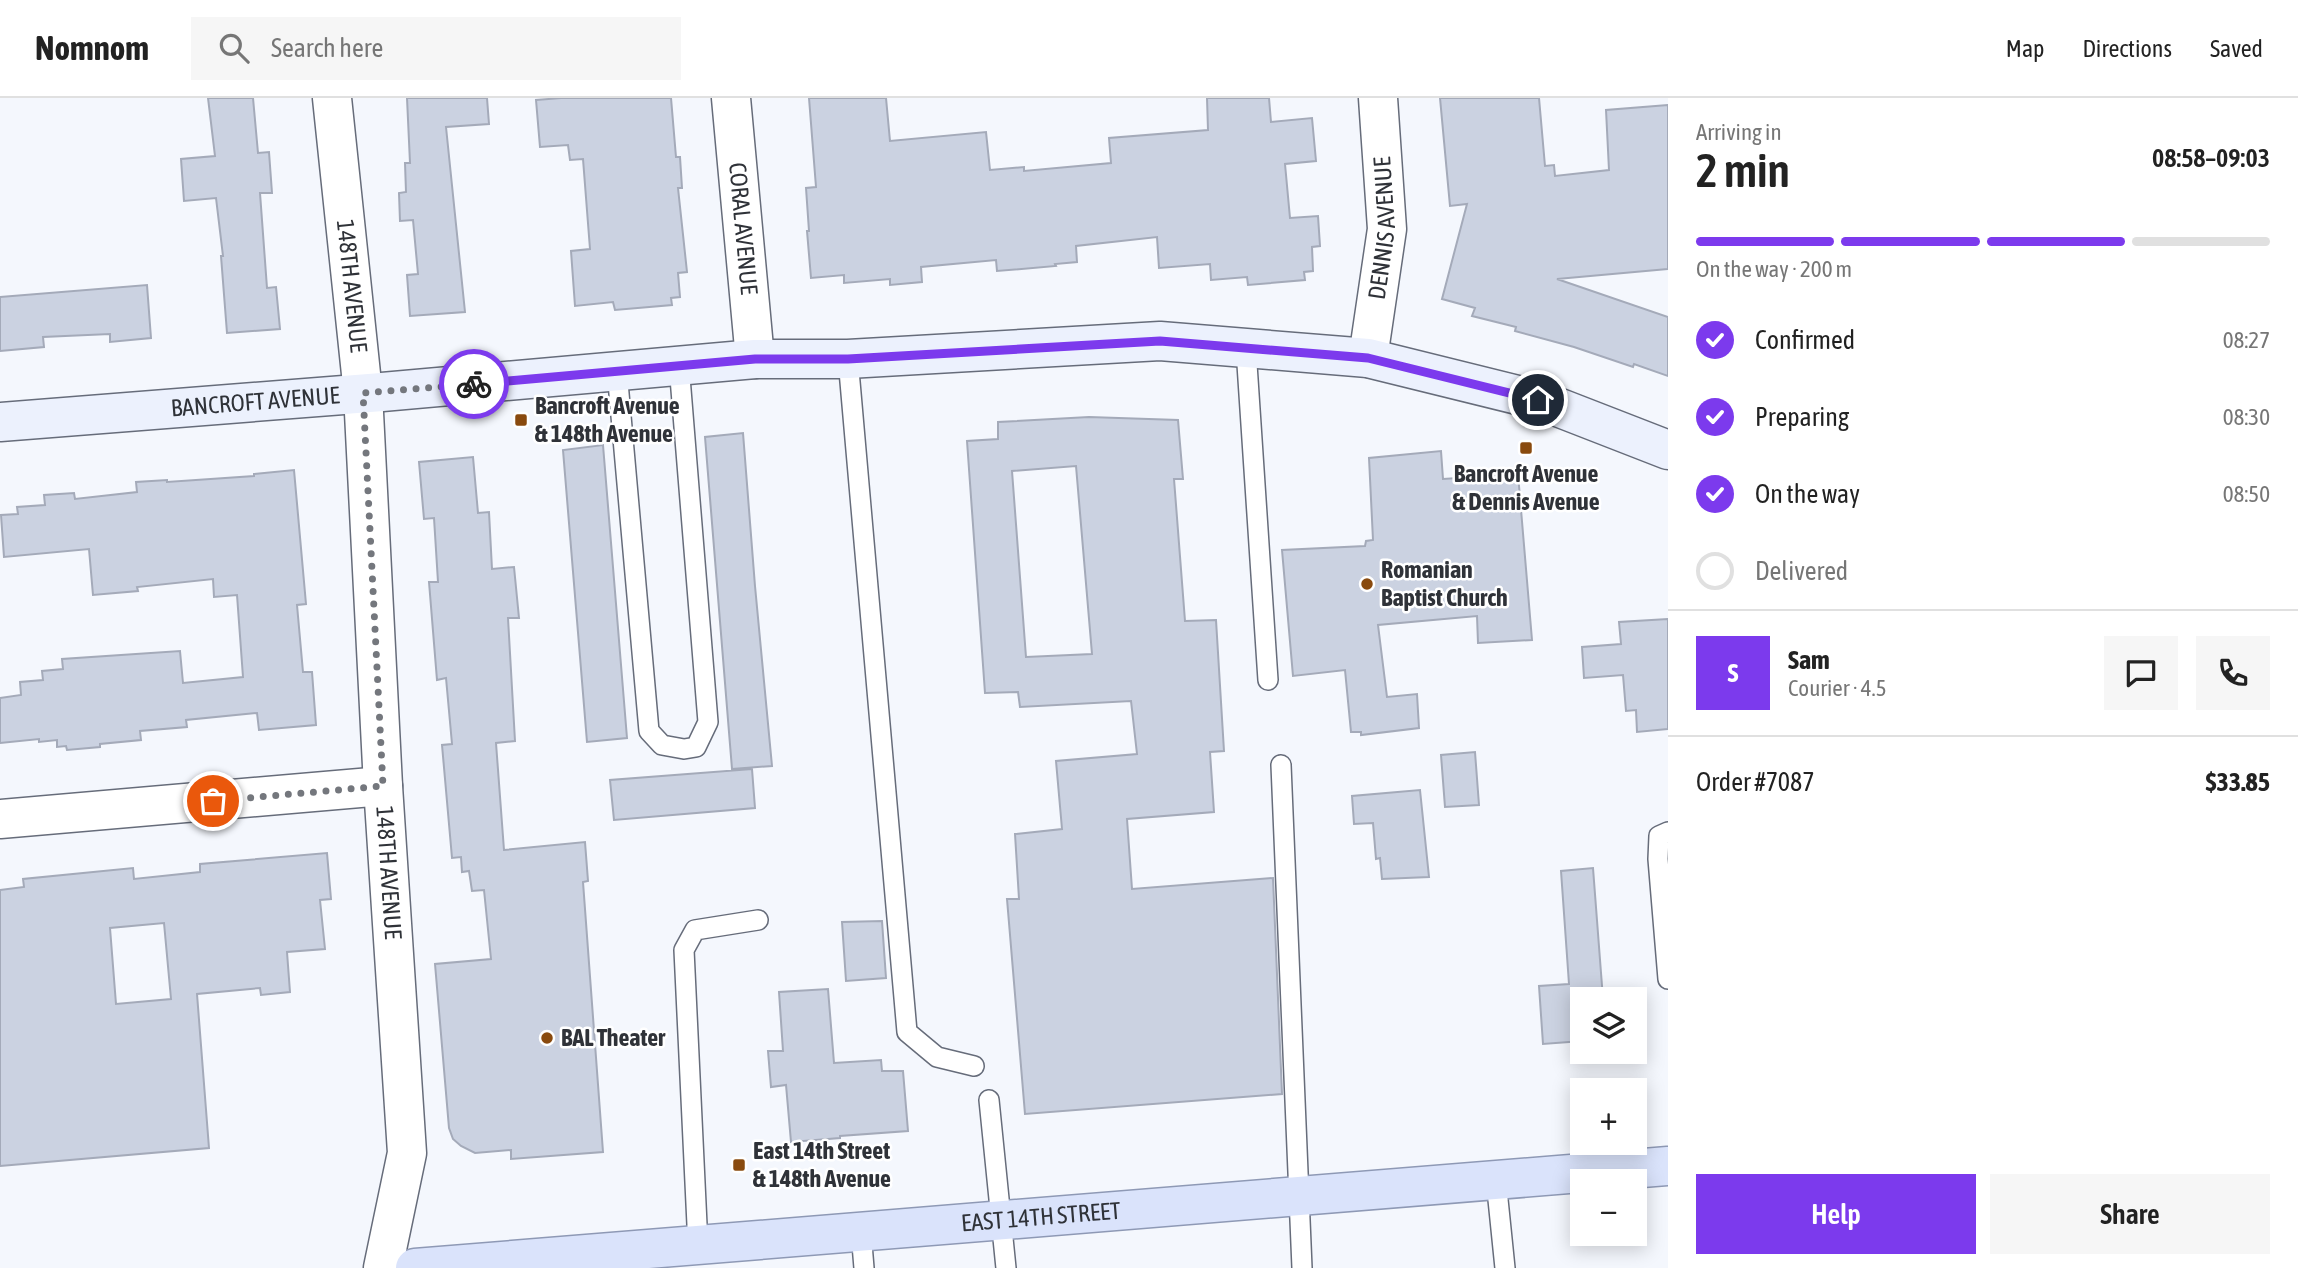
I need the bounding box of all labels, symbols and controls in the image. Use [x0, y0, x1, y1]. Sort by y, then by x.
search box [191, 17, 681, 80]
text: Nomnom [35, 29, 149, 67]
icon: search [215, 29, 253, 67]
text: Search here [271, 33, 383, 63]
text: Map [2006, 35, 2044, 62]
text: Directions [2082, 35, 2172, 62]
text: Saved [2210, 35, 2263, 62]
text: Arriving in [1696, 119, 1782, 145]
text: 08:58–09:03 [2152, 143, 2270, 173]
text: 2 min [1696, 144, 1790, 197]
street label: DENNIS AVENUE [1363, 156, 1400, 301]
street label: CORAL AVENUE [724, 161, 763, 296]
street label: 148TH AVENUE [332, 218, 373, 354]
text: On the way · 200 m [1696, 256, 1852, 282]
icon: check [1696, 321, 1734, 359]
text: Confirmed [1755, 325, 1855, 355]
text: 08:27 [2223, 327, 2270, 353]
courier [439, 349, 509, 419]
icon: bike [455, 365, 493, 403]
pin [1508, 370, 1568, 430]
street label: BANCROFT AVENUE [170, 381, 341, 422]
icon: home [1519, 381, 1557, 419]
place label: Bancroft Avenue & 148th Avenue [535, 392, 680, 447]
icon: check [1696, 398, 1734, 436]
text: Preparing [1755, 402, 1849, 432]
text: 08:30 [2223, 404, 2270, 430]
marker: Bancroft Avenue & 148th Avenue [513, 412, 529, 428]
marker: Bancroft Avenue & Dennis Avenue [1518, 440, 1534, 456]
place label: Bancroft Avenue & Dennis Avenue [1452, 460, 1600, 515]
icon: check [1696, 475, 1734, 513]
text: On the way [1755, 479, 1860, 509]
text: 08:50 [2223, 481, 2270, 507]
place label: Romanian Baptist Church [1381, 556, 1508, 611]
text: Delivered [1755, 556, 1848, 586]
marker: Romanian Baptist Church [1359, 576, 1375, 592]
button: chat [2104, 636, 2178, 710]
button: phone [2196, 636, 2270, 710]
text: Sam [1788, 645, 1830, 675]
text: S [1728, 658, 1738, 688]
text: Courier · 4.5 [1788, 675, 1887, 701]
text: Order #7087 [1696, 767, 1815, 797]
text: $33.85 [2206, 767, 2270, 797]
pin [183, 771, 243, 831]
icon: bag [194, 782, 232, 820]
street label: 148TH AVENUE [371, 805, 407, 940]
map controls [1570, 987, 1647, 1246]
button: layers [1570, 987, 1647, 1064]
place label: BAL Theater [561, 1024, 666, 1051]
marker: BAL Theater [539, 1030, 555, 1046]
button: + [1570, 1078, 1647, 1155]
place label: East 14th Street & 148th Avenue [753, 1137, 891, 1192]
marker: East 14th Street & 148th Avenue [731, 1157, 747, 1173]
button: − [1570, 1169, 1647, 1246]
button: Help [1696, 1174, 1976, 1254]
button: Share [1990, 1174, 2270, 1254]
street label: EAST 14TH STREET [960, 1197, 1122, 1236]

